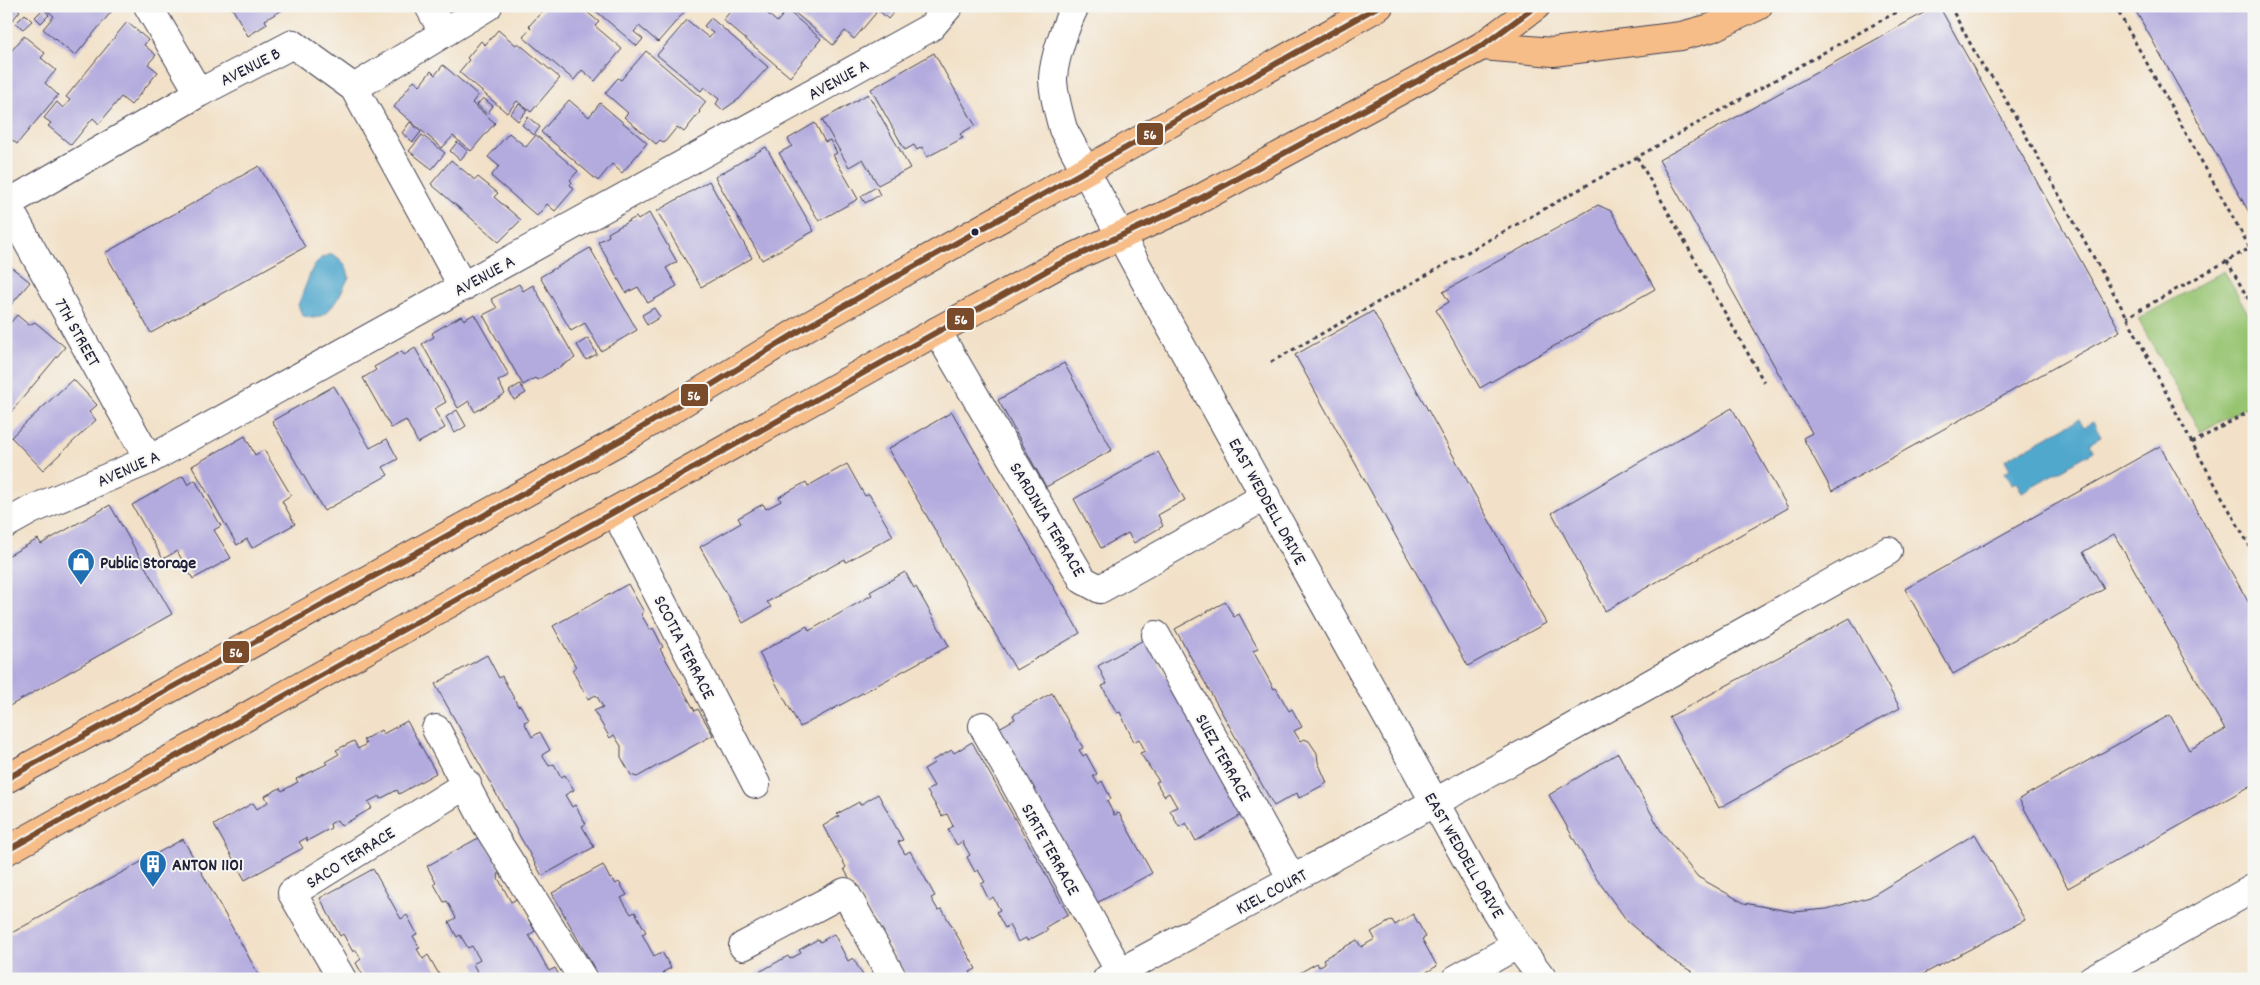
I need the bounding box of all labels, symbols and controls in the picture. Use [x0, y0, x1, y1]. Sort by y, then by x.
street label: AVENUE B [216, 42, 286, 94]
street label: AVENUE A [804, 54, 874, 108]
line badge: 56 [1136, 122, 1164, 146]
text: 56 [1143, 126, 1157, 146]
unlabelled marker [970, 227, 980, 237]
street label: AVENUE A [450, 250, 520, 304]
street label: 7TH STREET [47, 294, 105, 372]
line badge: 56 [946, 307, 975, 331]
text: 56 [954, 311, 968, 331]
line badge: 56 [680, 383, 709, 407]
text: 56 [687, 387, 701, 407]
street label: EAST WEDDELL DRIVE [1221, 434, 1311, 570]
street label: AVENUE A [94, 445, 165, 495]
street label: SARDINIA TERRACE [1002, 458, 1090, 582]
shop icon: Public Storage [66, 547, 96, 586]
place label: Public Storage [100, 552, 196, 577]
street label: SCOTIA TERRACE [646, 592, 720, 704]
line badge: 56 [222, 640, 250, 664]
text: 56 [229, 644, 243, 664]
street label: SUEZ TERRACE [1187, 710, 1256, 807]
street label: EAST WEDDELL DRIVE [1417, 789, 1509, 924]
street label: SIRTE TERRACE [1013, 800, 1084, 901]
street label: SACO TERRACE [302, 822, 401, 896]
building icon: ANTON 1101 [138, 849, 168, 888]
place label: ANTON 1101 [172, 854, 243, 879]
street label: KIEL COURT [1232, 864, 1312, 922]

